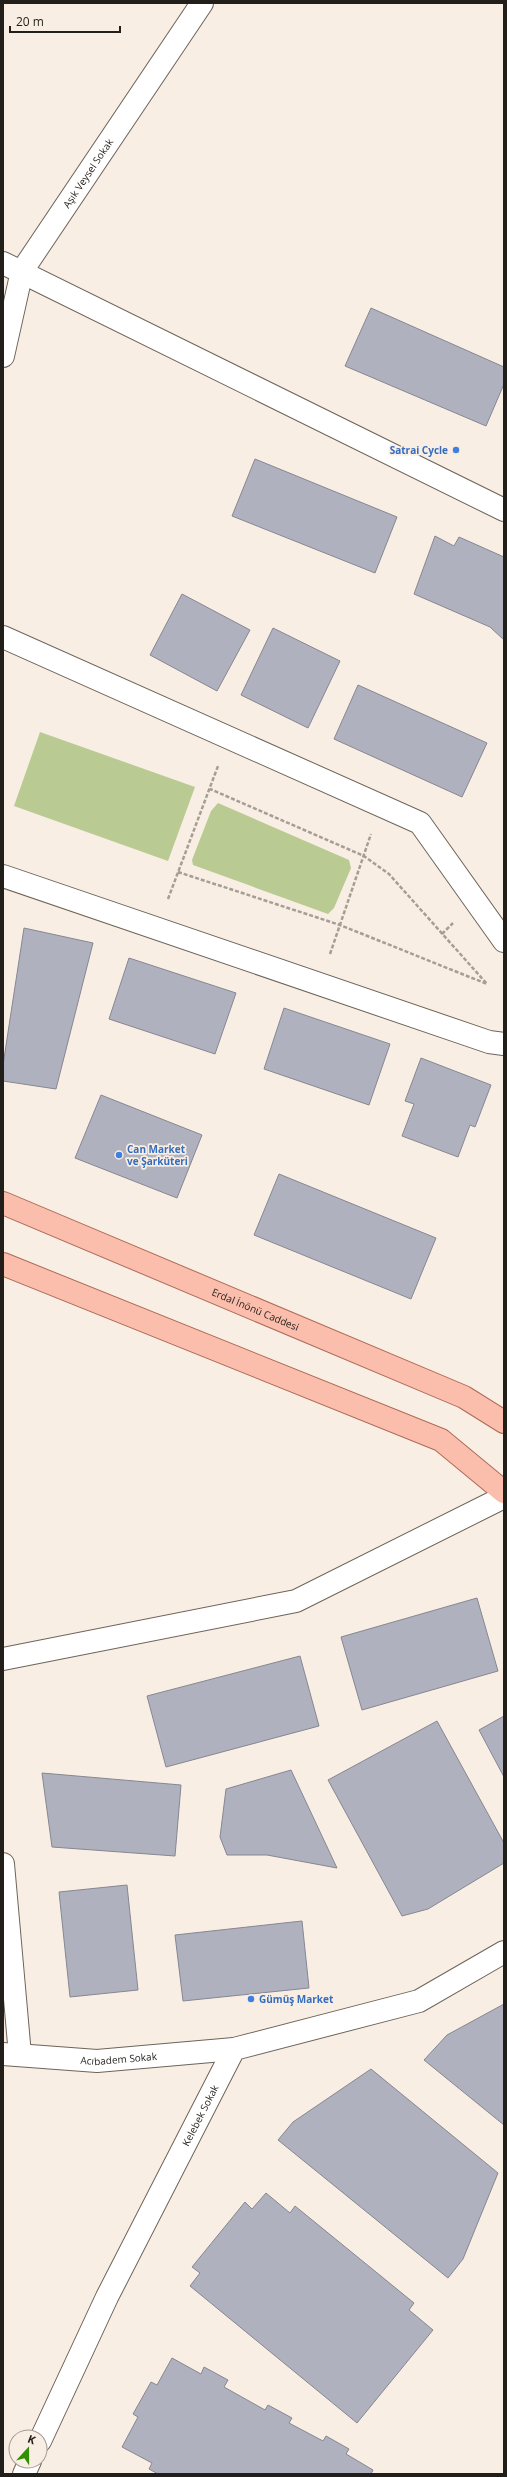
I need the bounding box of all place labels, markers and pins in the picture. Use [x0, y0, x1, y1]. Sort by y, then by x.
place label: Satrai Cycle [390, 443, 448, 457]
marker: Satrai Cycle [451, 445, 461, 455]
place label: Can Market ve Şarküteri [127, 1142, 188, 1168]
marker: Can Market ve Şarküteri [114, 1150, 124, 1160]
place label: Gümüş Market [259, 1992, 334, 2006]
marker: Gümüş Market [246, 1994, 256, 2004]

